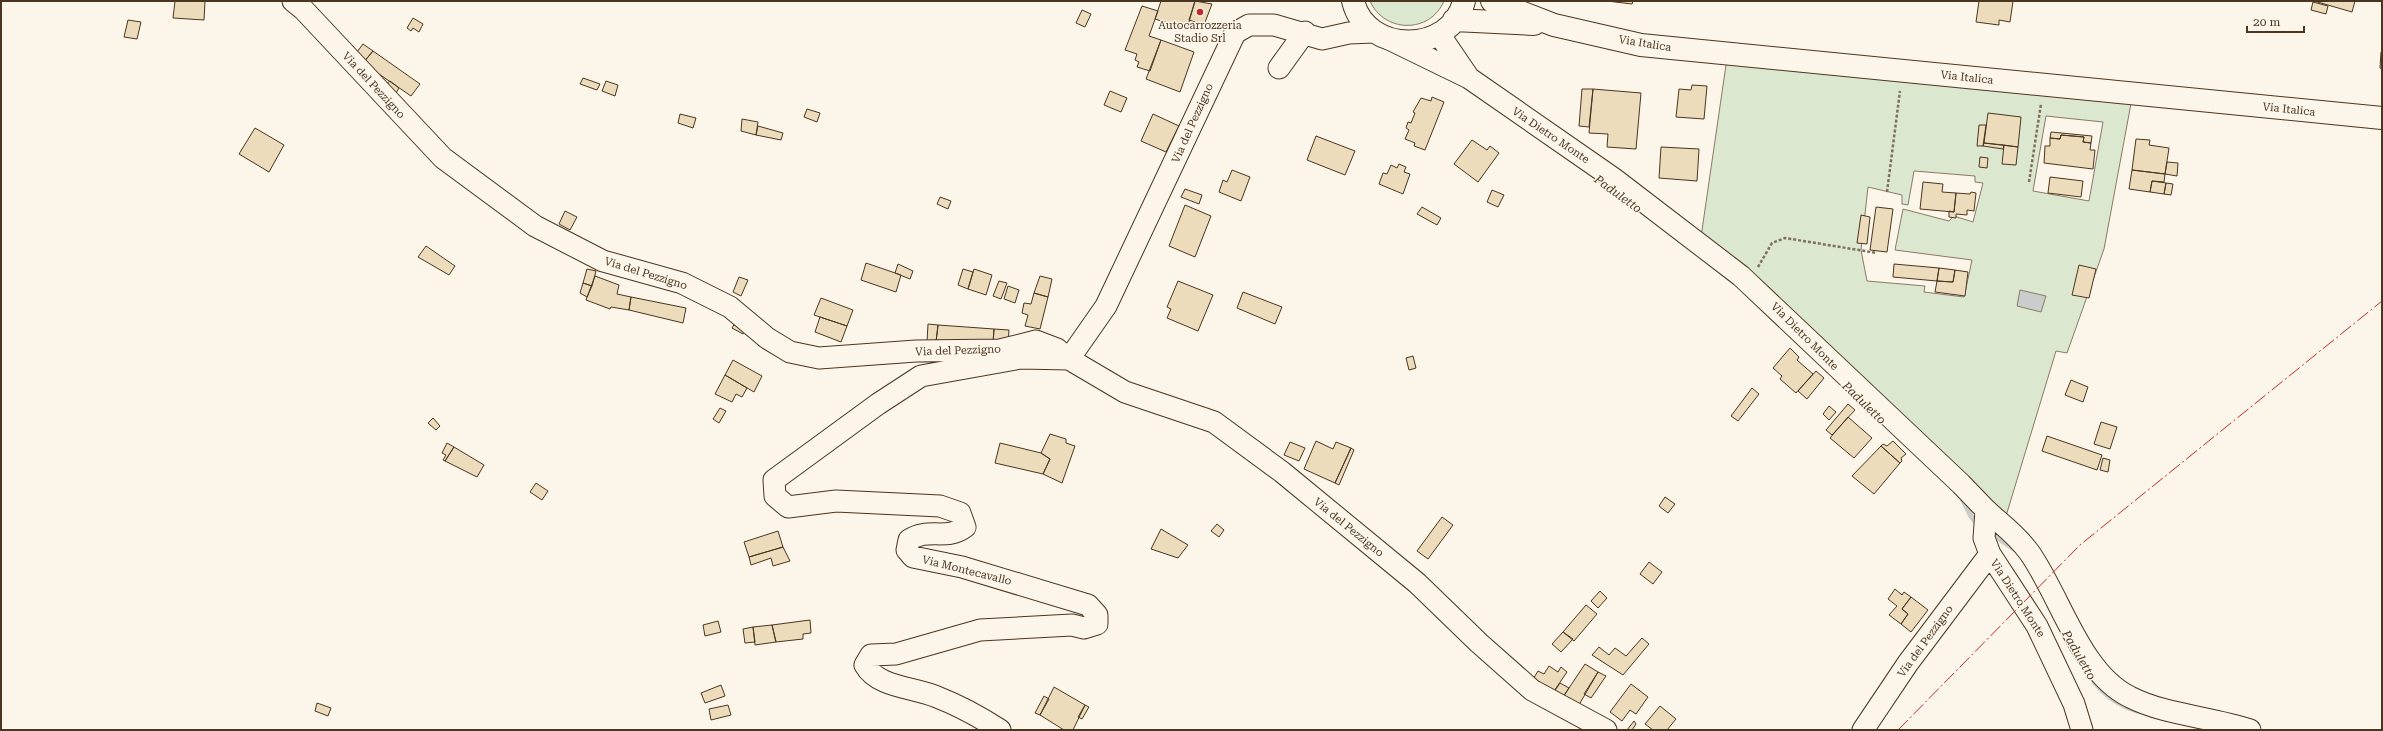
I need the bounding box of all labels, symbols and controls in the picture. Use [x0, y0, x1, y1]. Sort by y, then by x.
marker: Autocarrozzeria Stadio Srl [1195, 7, 1205, 17]
scale bar [2247, 8, 2304, 34]
text: 20 m [2253, 15, 2280, 29]
place label: Autocarrozzeria Stadio Srl [1158, 19, 1242, 45]
street label: Via Italica [1618, 33, 1672, 54]
street label: Via del Pezzigno [340, 49, 408, 121]
street label: Via Italica [1940, 68, 1994, 87]
street label: Via del Pezzigno [1169, 81, 1216, 165]
street label: Via Italica [2262, 100, 2316, 119]
street label: Via Dietro Monte [1510, 105, 1592, 166]
water label: Paduletto [1591, 172, 1644, 216]
street label: Via del Pezzigno [603, 255, 689, 292]
street label: Via Dietro Monte [1768, 300, 1841, 373]
street label: Via del Pezzigno [915, 342, 1001, 358]
water label: Paduletto [1839, 378, 1889, 427]
street label: Via del Pezzigno [1311, 495, 1386, 560]
street label: Via Montecavallo [921, 553, 1013, 588]
street label: Via Dietro Monte [1988, 557, 2048, 640]
street label: Via del Pezzigno [1895, 603, 1956, 680]
water label: Paduletto [2059, 627, 2099, 682]

